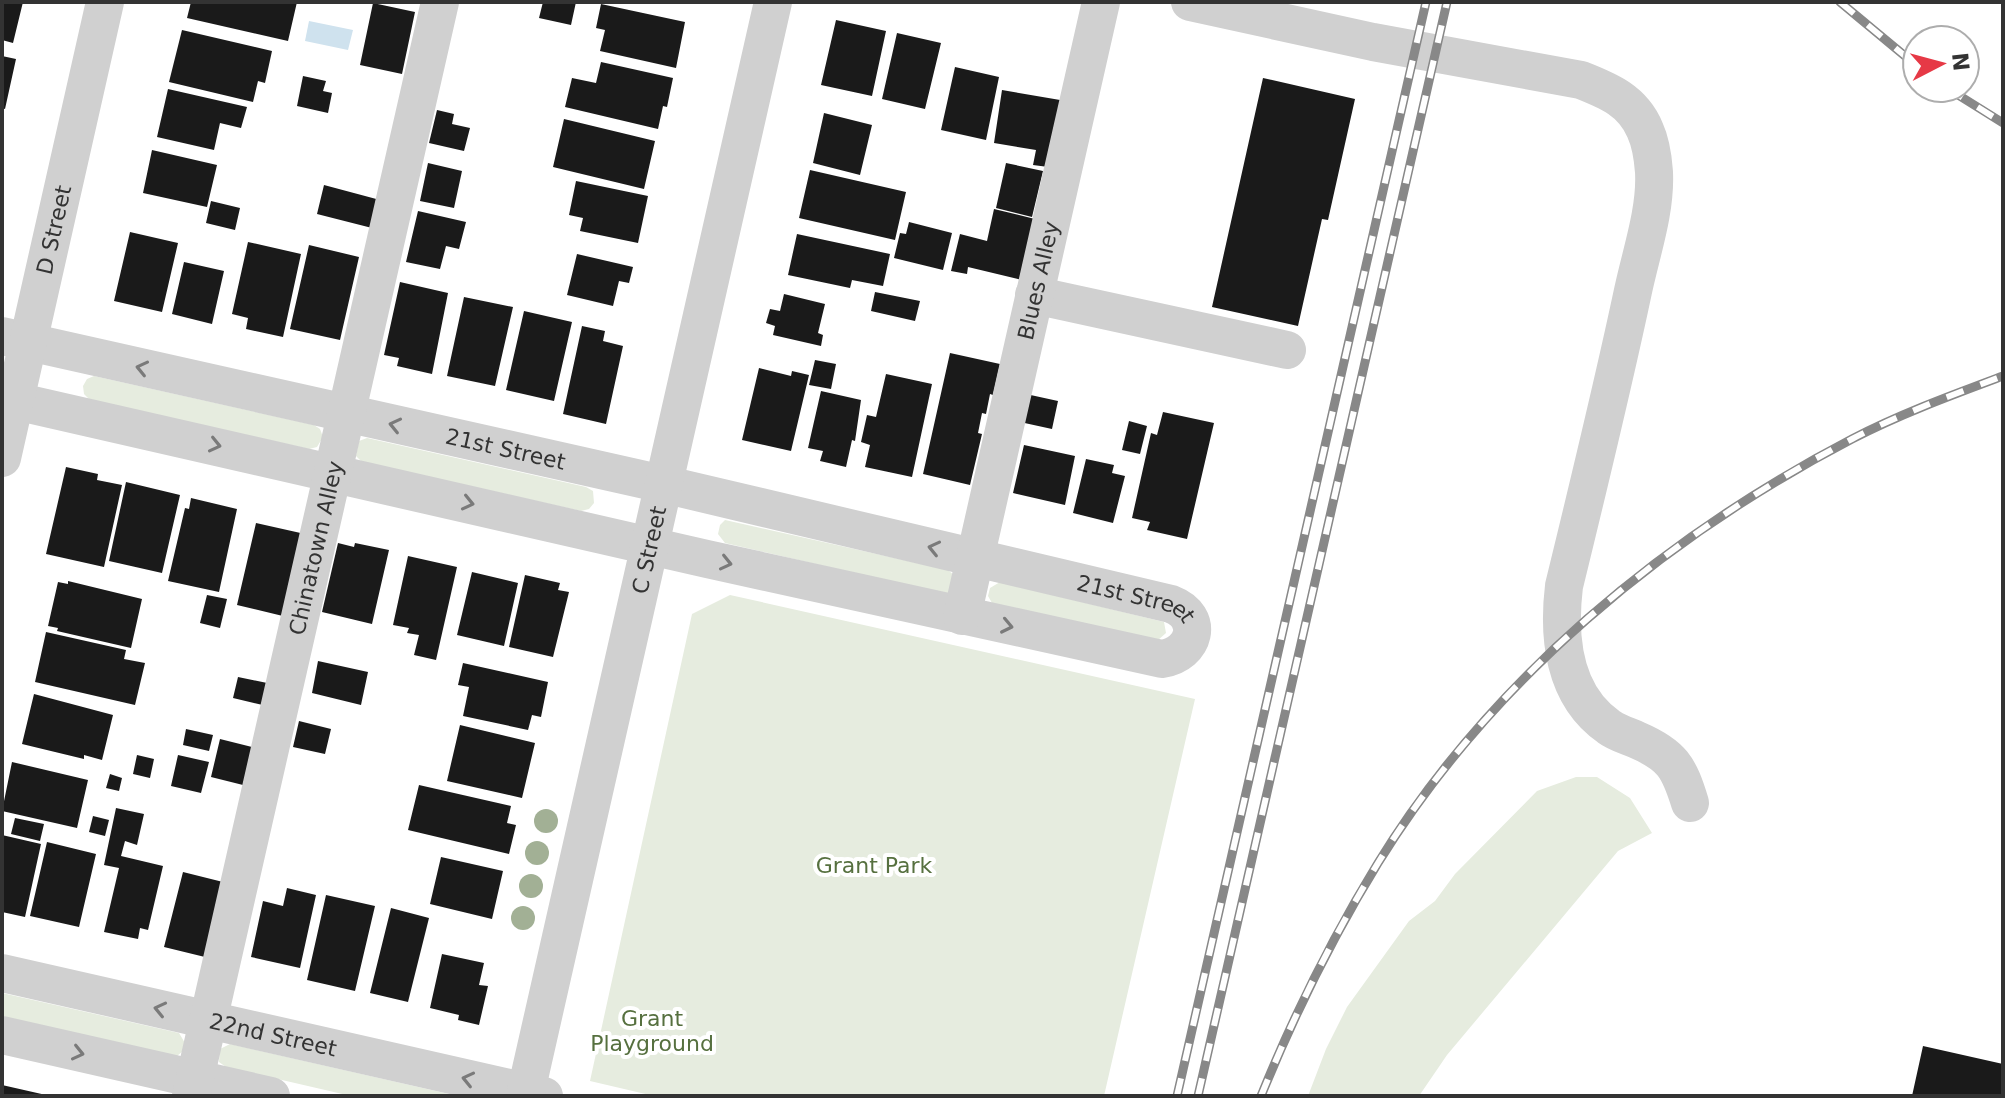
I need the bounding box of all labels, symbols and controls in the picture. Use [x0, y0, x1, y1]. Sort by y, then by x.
north arrow [1901, 24, 1981, 104]
text: N [1947, 51, 1974, 72]
street label: D Street [31, 182, 76, 277]
street label: Blues Alley [1012, 219, 1064, 342]
one-way arrow [135, 360, 149, 377]
one-way arrow [389, 417, 403, 434]
street label: 21st Street [443, 423, 568, 474]
one-way arrow [207, 436, 221, 453]
street label: Chinatown Alley [284, 459, 348, 637]
one-way arrow [461, 494, 474, 511]
street label: C Street [627, 503, 671, 596]
one-way arrow [928, 540, 942, 557]
one-way arrow [719, 554, 732, 571]
street label: 21st Street [1074, 570, 1201, 627]
one-way arrow [1000, 617, 1013, 634]
park label: Grant Park [816, 853, 933, 878]
one-way arrow [154, 1001, 167, 1018]
park label: Grant Playground [590, 1006, 714, 1056]
street label: 22nd Street [207, 1008, 340, 1061]
one-way arrow [71, 1044, 84, 1061]
one-way arrow [462, 1071, 476, 1088]

